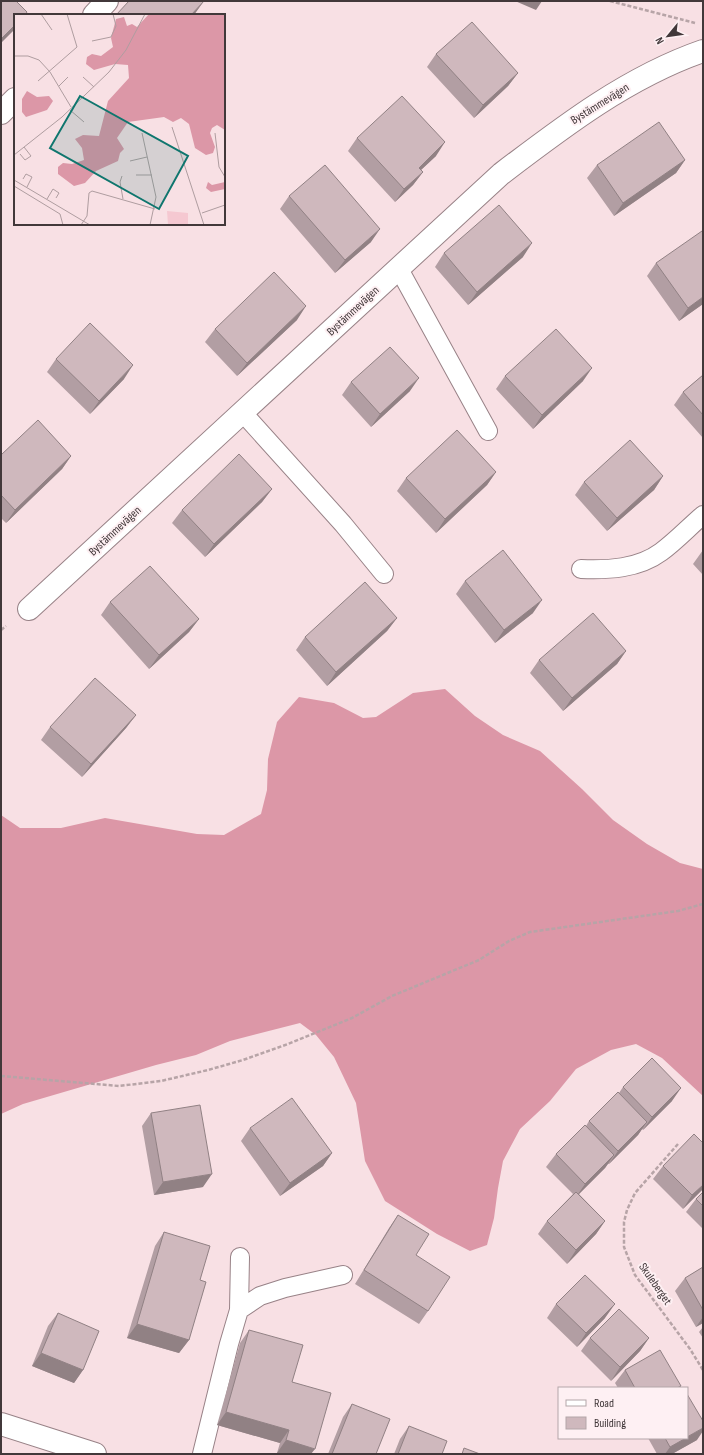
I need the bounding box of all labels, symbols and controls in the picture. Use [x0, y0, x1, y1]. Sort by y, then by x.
inset map [14, 14, 225, 225]
north arrow [648, 16, 688, 56]
text: N [653, 35, 667, 46]
street label: Bystämmevägen [568, 80, 632, 128]
street label: Bystämmevägen [324, 283, 382, 339]
street label: Bystämmevägen [86, 503, 144, 559]
street label: Skuleberget [635, 1260, 675, 1308]
legend [558, 1387, 688, 1439]
text: Road [594, 1396, 614, 1411]
text: Building [594, 1416, 626, 1431]

